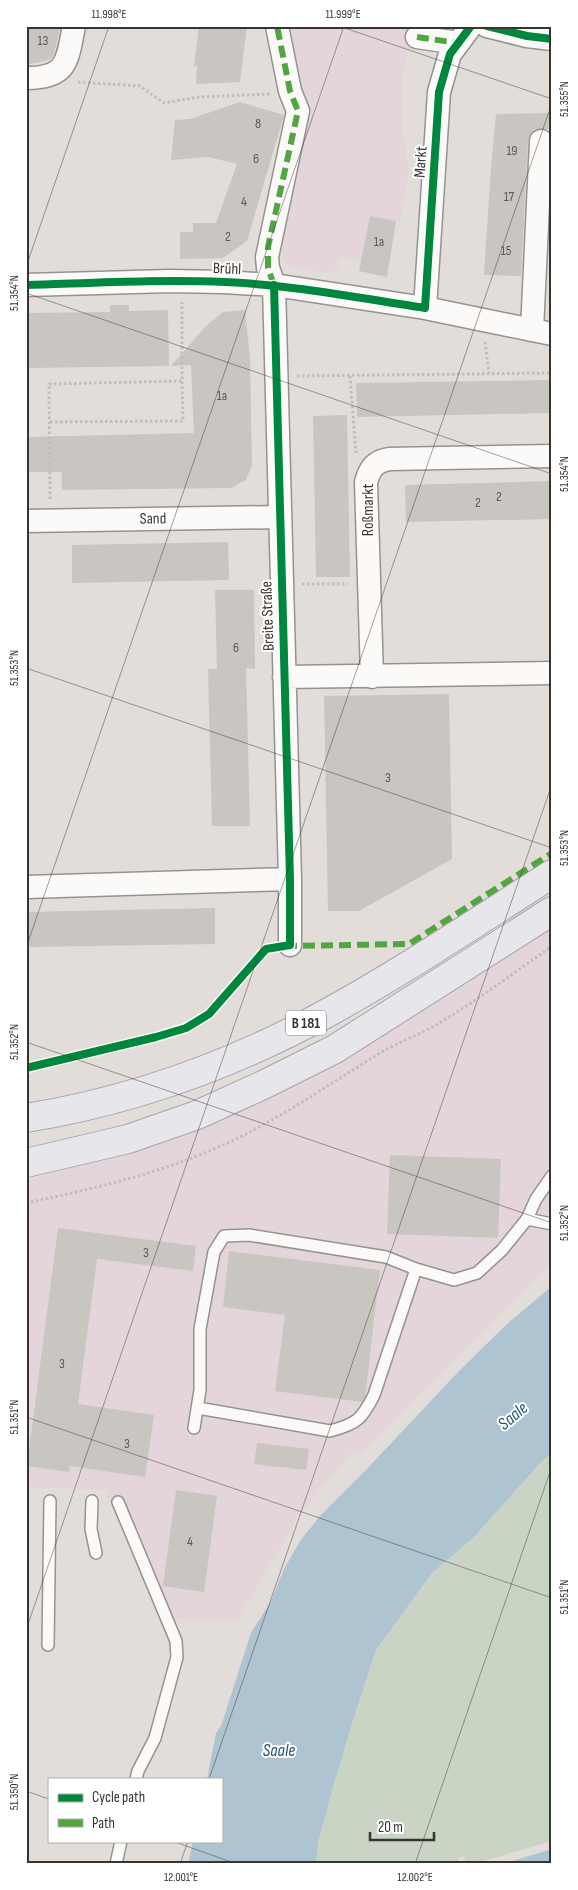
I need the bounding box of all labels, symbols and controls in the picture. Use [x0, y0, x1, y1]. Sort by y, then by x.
text: 11.998°E [92, 7, 127, 22]
text: 11.999°E [325, 7, 361, 22]
house number: 13 [38, 32, 49, 49]
text: 51.355°N [557, 81, 572, 117]
house number: 8 [255, 115, 261, 132]
house number: 19 [506, 142, 518, 159]
street label: Markt [410, 146, 432, 178]
house number: 6 [253, 150, 259, 167]
house number: 17 [504, 188, 515, 205]
house number: 4 [241, 193, 247, 210]
house number: 2 [225, 228, 231, 245]
house number: 1a [374, 233, 384, 250]
house number: 15 [501, 242, 512, 259]
street label: Brühl [213, 259, 241, 279]
text: 51.354°N [7, 275, 22, 311]
house number: 1a [217, 387, 227, 404]
text: 51.354°N [557, 456, 572, 492]
street label: Roßmarkt [359, 484, 378, 536]
house number: 2 [496, 488, 502, 505]
house number: 2 [475, 494, 481, 511]
street label: Sand [140, 509, 166, 529]
street label: Breite Straße [257, 581, 279, 651]
house number: 6 [233, 639, 239, 656]
text: 51.353°N [7, 650, 22, 686]
house number: 3 [385, 769, 391, 786]
text: 51.353°N [557, 830, 572, 866]
road number: B 181 [286, 1010, 326, 1036]
text: 51.352°N [7, 1024, 22, 1060]
text: 51.352°N [557, 1205, 572, 1241]
house number: 3 [143, 1244, 149, 1261]
house number: 3 [59, 1355, 65, 1372]
water label: Saale [494, 1398, 532, 1434]
text: 51.351°N [7, 1400, 22, 1434]
house number: 3 [124, 1435, 130, 1452]
house number: 4 [187, 1533, 193, 1550]
text: 51.351°N [557, 1580, 572, 1614]
water label: Saale [263, 1740, 295, 1761]
text: 51.350°N [7, 1774, 22, 1810]
legend [48, 1778, 222, 1842]
text: Cycle path [92, 1788, 145, 1807]
scale bar [370, 1810, 434, 1842]
text: Path [92, 1814, 115, 1833]
text: 20 m [378, 1818, 403, 1837]
text: 12.001°E [164, 1870, 198, 1885]
text: 12.002°E [397, 1870, 433, 1885]

